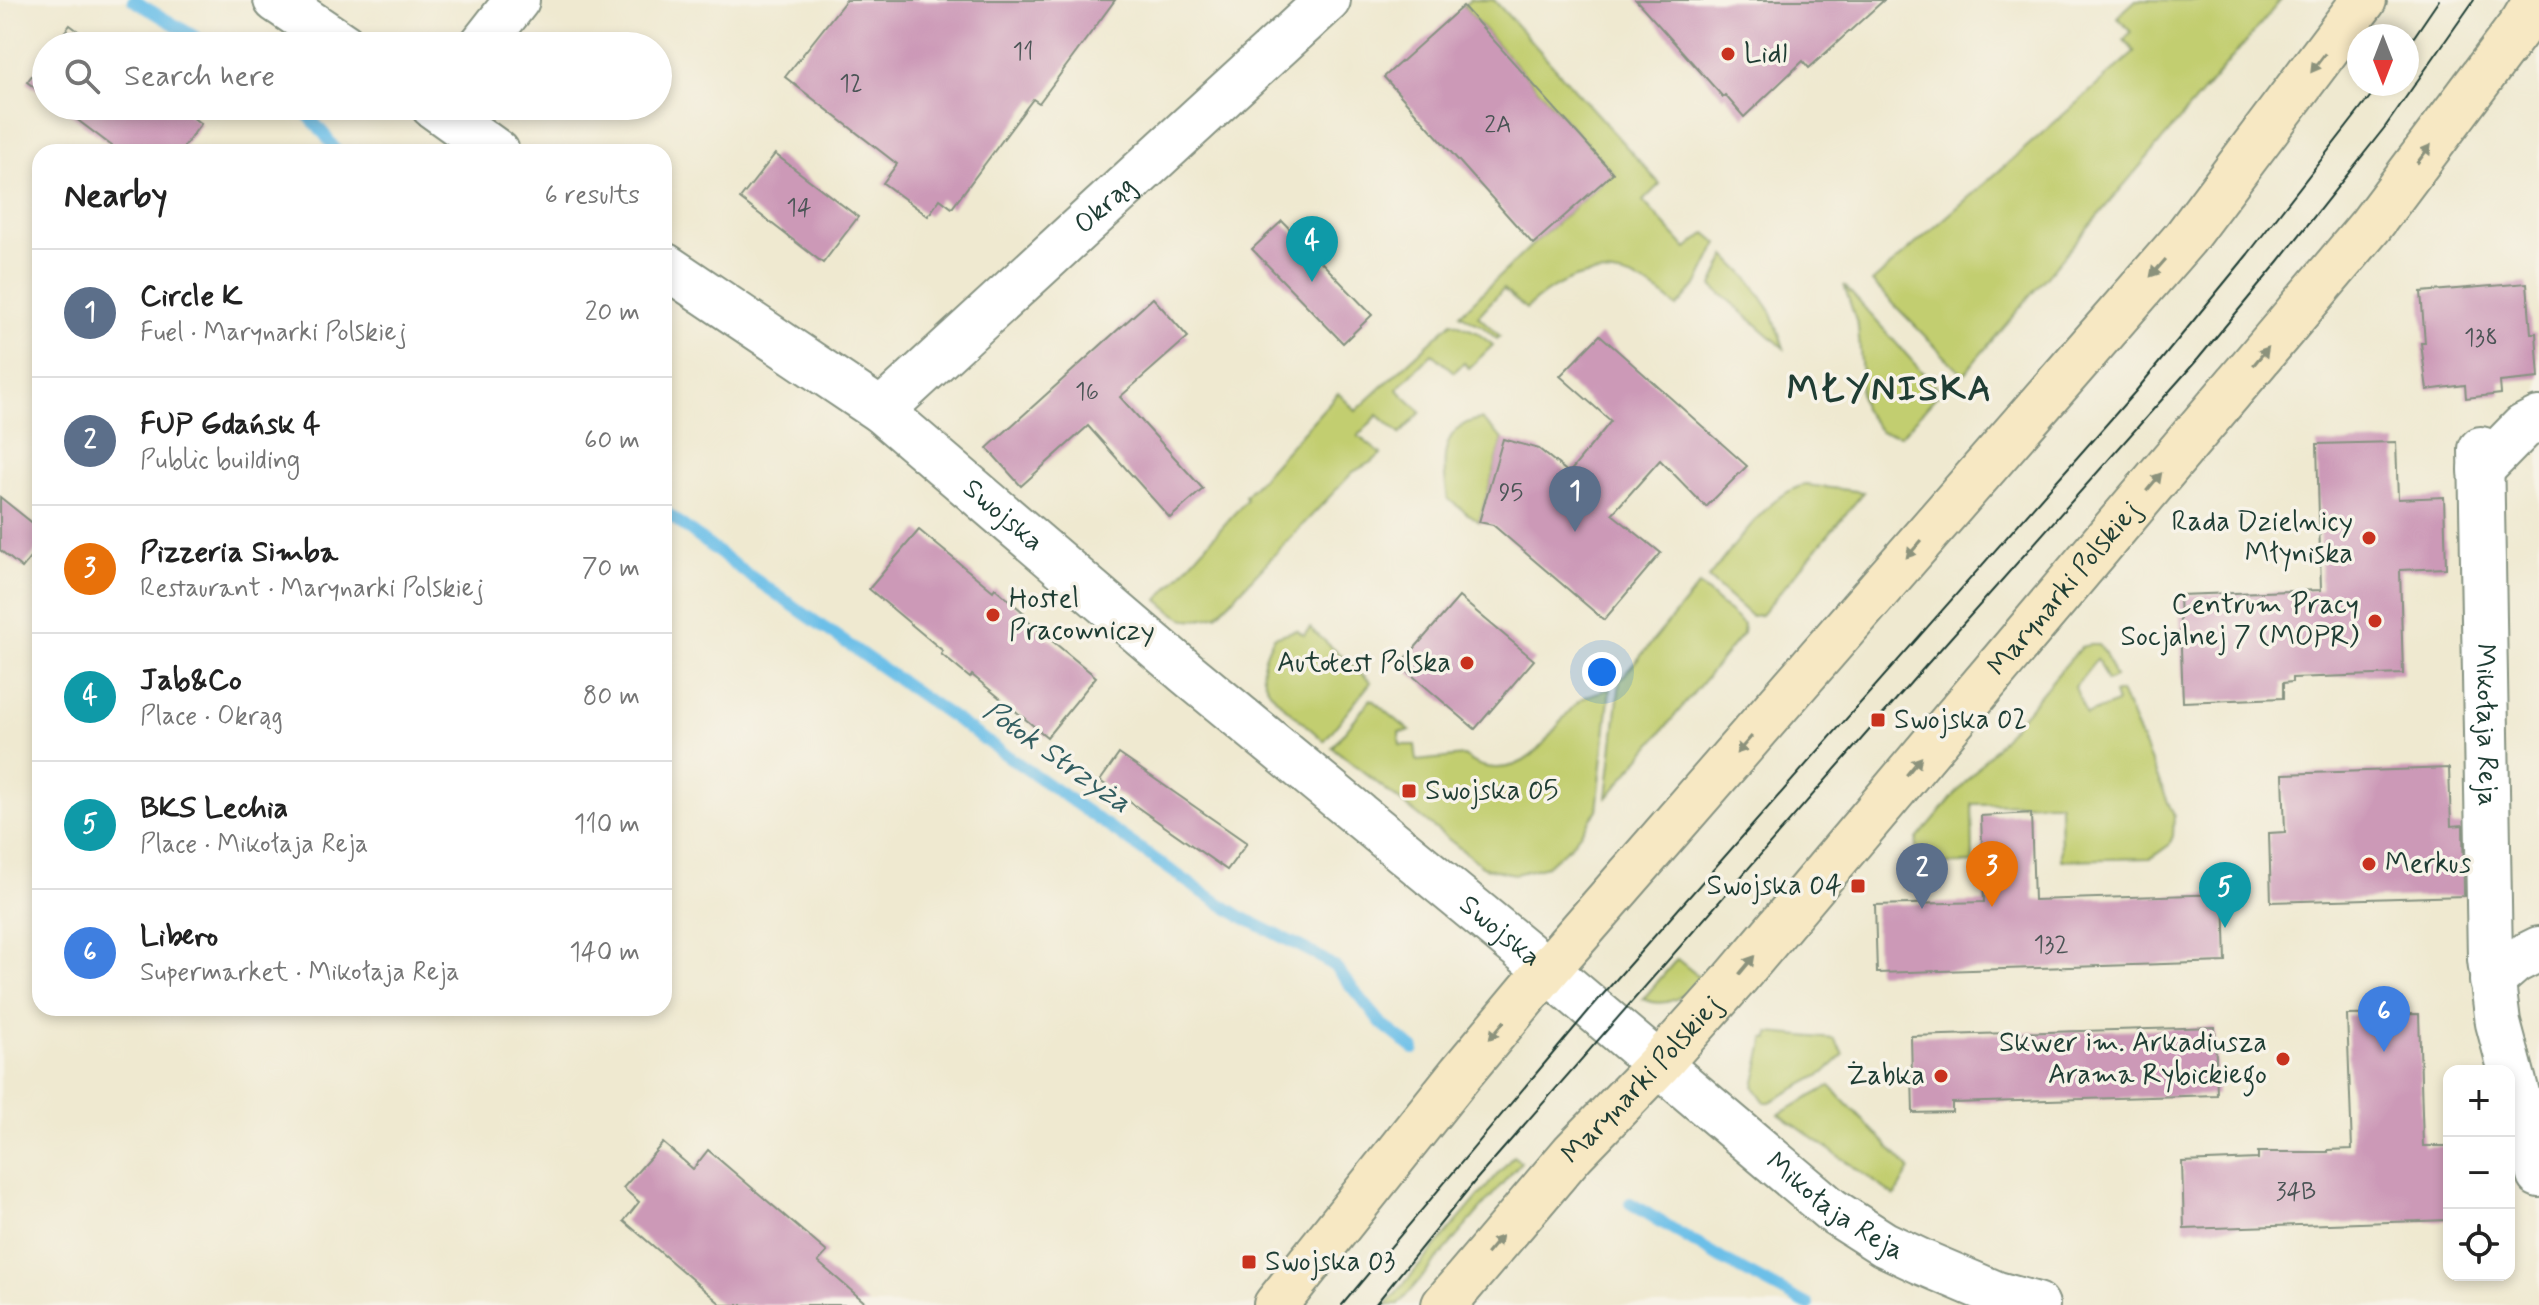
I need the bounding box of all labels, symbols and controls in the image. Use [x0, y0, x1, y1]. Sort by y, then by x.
north arrow [2347, 24, 2419, 96]
search box [32, 32, 672, 120]
place label: Lidl [1744, 36, 1787, 73]
house number: 11 [1012, 37, 1034, 68]
marker: Lidl [1719, 45, 1737, 63]
one-way arrow [2310, 53, 2326, 73]
icon: search [60, 54, 104, 98]
text: Search here [124, 57, 275, 96]
house number: 12 [839, 69, 863, 100]
house number: 2A [1484, 110, 1512, 141]
one-way arrow [2416, 143, 2432, 164]
street label: Okrąg [1066, 168, 1143, 243]
text: Nearby [64, 174, 168, 219]
text: 6 results [545, 179, 640, 213]
house number: 14 [786, 193, 812, 224]
pin: 4 [1286, 216, 1338, 282]
one-way arrow [2150, 259, 2168, 278]
text: Circle K [140, 277, 243, 316]
text: 1 [84, 296, 96, 330]
text: 20 m [585, 296, 640, 330]
text: Fuel · Marynarki Polskiej [140, 316, 407, 350]
house number: 138 [2464, 323, 2498, 354]
one-way arrow [2252, 346, 2269, 366]
district label: MŁYNISKA [1787, 367, 1993, 414]
house number: 16 [1075, 377, 1099, 408]
text: FUP Gdańsk 4 [140, 405, 320, 444]
text: 2 [84, 424, 96, 458]
text: 60 m [584, 424, 640, 458]
text: Public building [140, 444, 300, 478]
pin: 1 [1549, 466, 1601, 532]
street label: Swojska [955, 470, 1051, 560]
one-way arrow [2145, 472, 2162, 492]
house number: 95 [1499, 478, 1523, 509]
street label: Marynarki Polskiej [1980, 493, 2149, 684]
place label: Rada Dzielnicy Młyniska [2172, 504, 2353, 573]
marker: Rada Dzielnicy Młyniska [2360, 529, 2378, 547]
text: Pizzeria Simba [140, 533, 338, 572]
one-way arrow [1906, 538, 1923, 558]
text: 3 [84, 552, 96, 586]
text: 70 m [582, 552, 640, 586]
text: Restaurant · Marynarki Polskiej [140, 572, 484, 606]
place label: Hostel Pracowniczy [1009, 581, 1155, 650]
place label: Centrum Pracy Socjalnej 7 (MOPR) [2120, 587, 2359, 656]
marker: Hostel Pracowniczy [984, 606, 1002, 624]
marker: Centrum Pracy Socjalnej 7 (MOPR) [2366, 612, 2384, 630]
street label: Mikołaja Reja [2466, 643, 2506, 807]
place label: Autotest Polska [1277, 645, 1451, 682]
your location [1582, 652, 1622, 692]
marker: Autotest Polska [1458, 654, 1476, 672]
text: Jab&Co [140, 661, 242, 700]
text: 4 [82, 680, 98, 714]
text: 80 m [583, 680, 640, 714]
water label: Potok Strzyża [975, 692, 1139, 822]
text: Place · Okrąg [140, 700, 283, 734]
place label: Swojska 02 [1894, 702, 2027, 739]
marker: Swojska 02 [1869, 711, 1887, 729]
one-way arrow [1736, 735, 1753, 755]
one-way arrow [1905, 756, 1922, 776]
place label: Swojska 05 [1425, 773, 1559, 810]
marker: Swojska 05 [1400, 782, 1418, 800]
text: BKS Lechia [140, 789, 288, 828]
text: 5 [82, 808, 98, 842]
text: 110 m [574, 808, 640, 842]
text: Place · Mikołaja Reja [140, 828, 369, 862]
pin: 3 [1966, 841, 2018, 907]
pin: 2 [1896, 843, 1948, 909]
place label: Merkus [2385, 846, 2471, 883]
marker: Merkus [2360, 855, 2378, 873]
pin: 5 [2199, 862, 2251, 928]
place label: Swojska 04 [1706, 868, 1842, 905]
marker: Swojska 04 [1849, 877, 1867, 895]
street label: Swojska [1451, 887, 1548, 976]
text: Libero [140, 917, 218, 956]
house number: 132 [2033, 930, 2069, 961]
text: 6 [83, 936, 97, 970]
text: 140 m [569, 936, 640, 970]
one-way arrow [1738, 955, 1755, 975]
text: Supermarket · Mikołaja Reja [140, 956, 460, 990]
pin: 6 [2358, 986, 2410, 1052]
street label: Marynarki Polskiej [1554, 987, 1730, 1172]
one-way arrow [1489, 1020, 1506, 1040]
place label: Skwer im. Arkadiusza Arama Rybickiego [1999, 1025, 2267, 1097]
marker: Skwer im. Arkadiusza Arama Rybickiego [2274, 1050, 2292, 1068]
place label: Żabka [1846, 1058, 1925, 1095]
map controls [2443, 1065, 2515, 1281]
button: + [2443, 1065, 2515, 1137]
marker: Żabka [1932, 1067, 1950, 1085]
button: − [2443, 1137, 2515, 1209]
street label: Mikołaja Reja [1758, 1144, 1910, 1269]
house number: 34B [2276, 1177, 2316, 1208]
button: locate [2443, 1209, 2515, 1281]
one-way arrow [1485, 1236, 1502, 1256]
place label: Swojska 03 [1265, 1244, 1396, 1281]
marker: Swojska 03 [1240, 1253, 1258, 1271]

